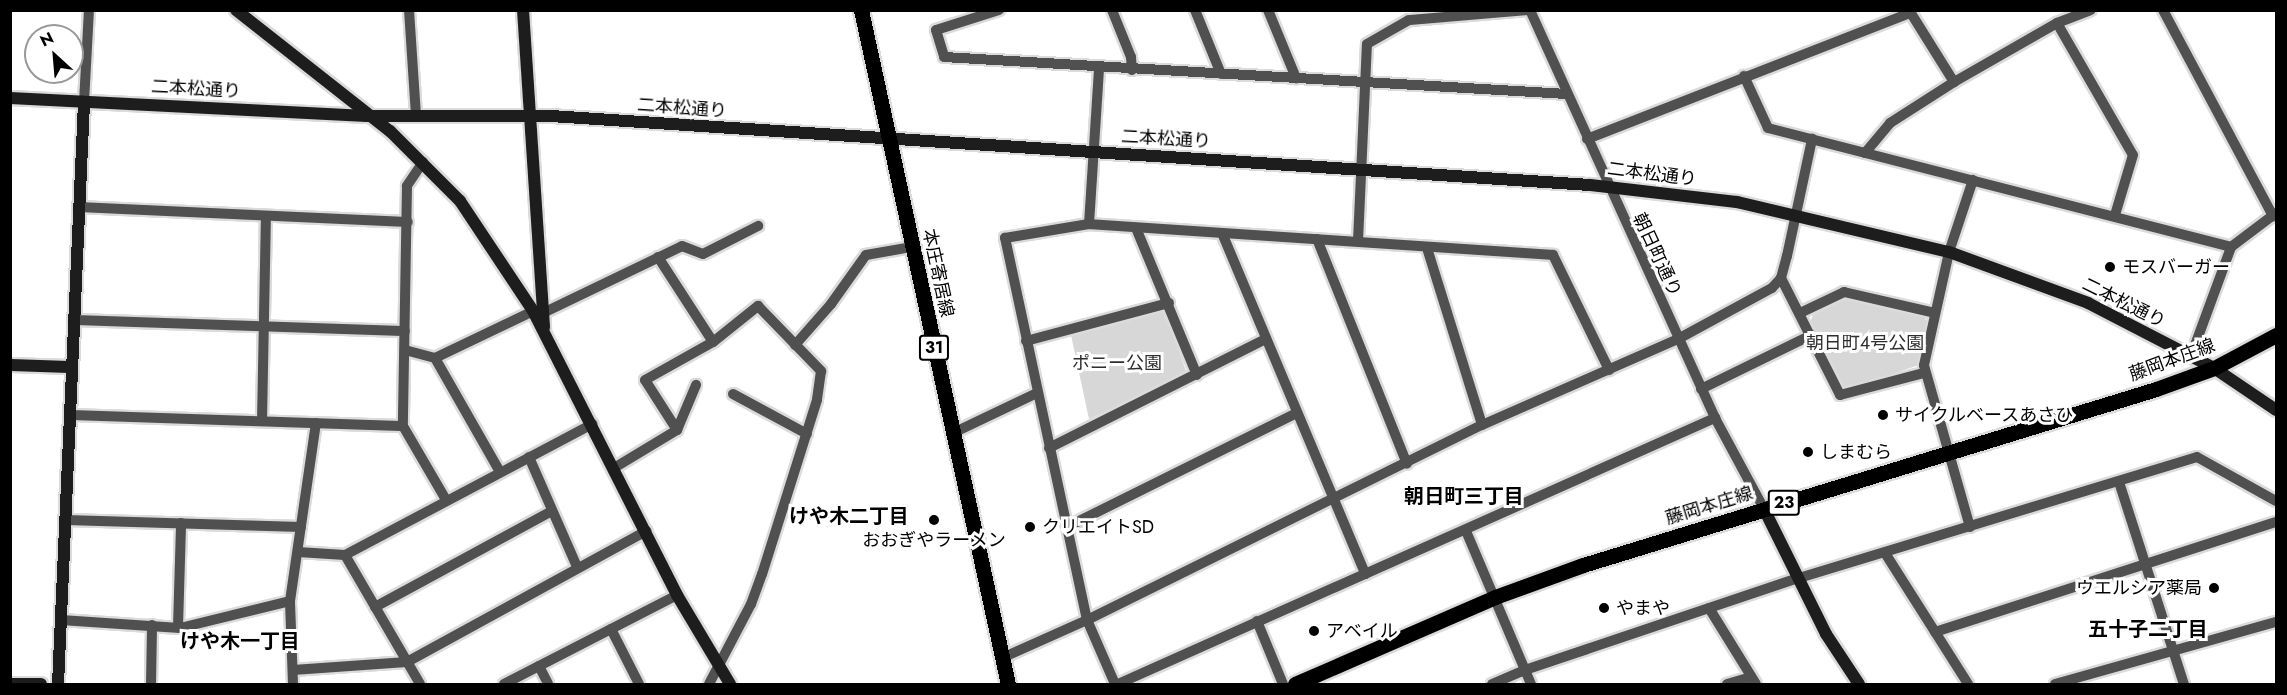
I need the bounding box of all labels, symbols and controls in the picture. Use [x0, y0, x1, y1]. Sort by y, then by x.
north arrow [24, 24, 84, 84]
text: N [36, 26, 58, 52]
street label: 二本松通り [150, 76, 242, 102]
street label: 二本松通り [636, 94, 728, 122]
street label: 二本松通り [1120, 126, 1212, 152]
street label: 二本松通り [1606, 158, 1698, 190]
street label: 朝日町通り [1628, 210, 1686, 300]
street label: 本庄寄居線 [918, 227, 958, 319]
place label: モスバーガー [2122, 256, 2230, 278]
marker: モスバーガー [2103, 260, 2117, 274]
street label: 二本松通り [2079, 274, 2169, 332]
park label: 朝日町4号公園 [1806, 332, 1924, 354]
street label: 藤岡本庄線 [2126, 334, 2218, 386]
road number: 31 [918, 335, 950, 361]
park label: ポニー公園 [1072, 352, 1162, 374]
place label: サイクルベースあさひ [1895, 404, 2075, 426]
marker: サイクルベースあさひ [1876, 408, 1890, 422]
place label: しまむら [1820, 441, 1892, 463]
marker: しまむら [1801, 445, 1815, 459]
street label: 藤岡本庄線 [1663, 483, 1755, 529]
district label: 朝日町三丁目 [1404, 484, 1524, 508]
road number: 23 [1768, 490, 1800, 516]
district label: けや木二丁目 [789, 504, 909, 528]
marker: おおぎやラーメン [927, 513, 941, 527]
place label: クリエイトSD [1042, 516, 1154, 538]
marker: クリエイトSD [1023, 520, 1037, 534]
place label: おおぎやラーメン [862, 529, 1006, 551]
place label: ウエルシア薬局 [2076, 577, 2202, 599]
marker: ウエルシア薬局 [2207, 581, 2221, 595]
place label: やまや [1616, 597, 1670, 619]
marker: やまや [1597, 601, 1611, 615]
district label: 五十子二丁目 [2088, 617, 2208, 641]
place label: アベイル [1326, 620, 1398, 642]
marker: アベイル [1307, 624, 1321, 638]
district label: けや木一丁目 [180, 629, 300, 653]

